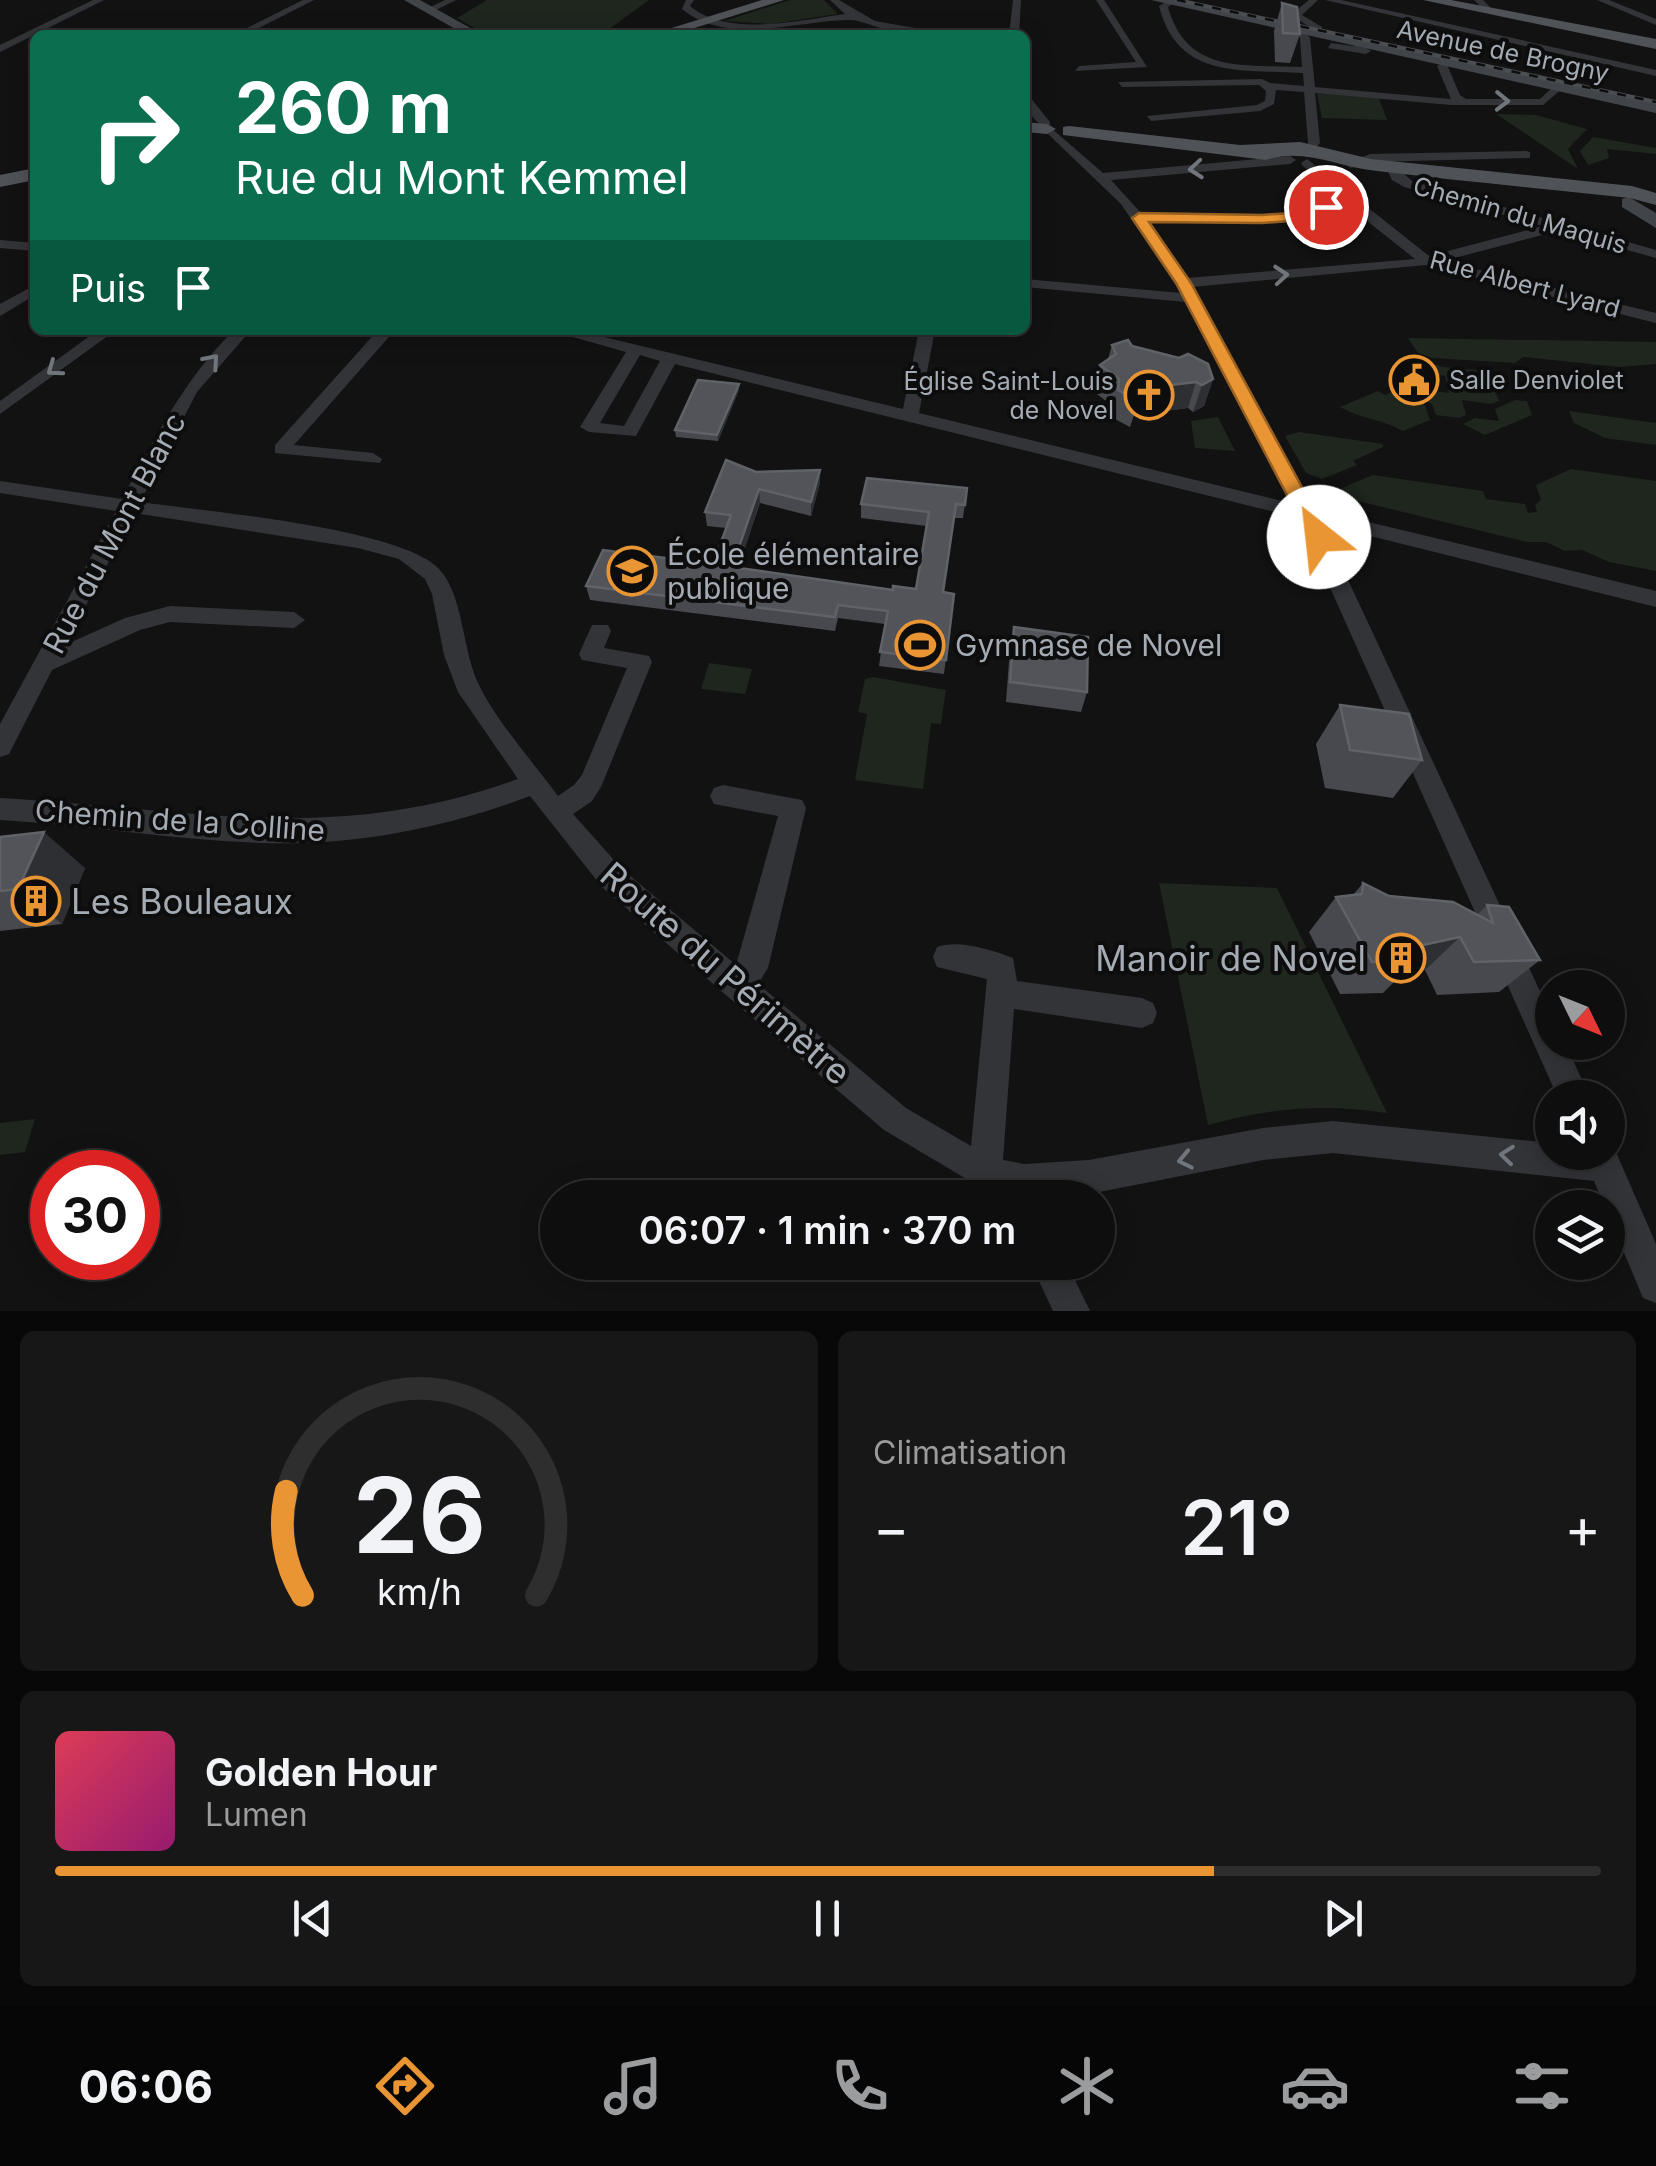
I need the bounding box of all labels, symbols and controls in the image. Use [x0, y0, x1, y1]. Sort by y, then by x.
street label: Avenue de Brogny [1394, 14, 1612, 88]
text: 260 m [235, 65, 452, 150]
icon: right [70, 70, 200, 200]
one-way arrow [1494, 90, 1510, 112]
text: Rue du Mont Kemmel [235, 150, 689, 205]
one-way arrow [1187, 158, 1203, 180]
pin [1284, 165, 1369, 250]
street label: Chemin du Maquis [1410, 170, 1630, 260]
icon: arrive [1299, 180, 1354, 235]
street label: Rue Albert Lyard [1427, 244, 1623, 324]
icon: arrive [166, 260, 221, 315]
one-way arrow [1273, 264, 1289, 286]
text: Puis [70, 265, 146, 311]
public building icon: Salle Denviolet [1388, 354, 1440, 406]
one-way arrow [201, 355, 219, 373]
one-way arrow [47, 358, 65, 375]
place label: Église Saint-Louis de Novel [903, 365, 1114, 425]
place label: Salle Denviolet [1449, 365, 1624, 395]
church icon: Église Saint-Louis de Novel [1123, 369, 1175, 421]
street label: Rue du Mont Blanc [35, 407, 193, 659]
position arrow [1267, 485, 1371, 589]
place label: École élémentaire publique [667, 536, 919, 606]
school or university icon: École élémentaire publique [606, 545, 658, 597]
sports icon: Gymnase de Novel [894, 619, 946, 671]
place label: Gymnase de Novel [955, 627, 1222, 663]
street label: Chemin de la Colline [34, 792, 326, 848]
street label: Route du Périmètre [592, 853, 860, 1093]
building icon: Les Bouleaux [10, 875, 62, 927]
place label: Les Bouleaux [71, 880, 293, 922]
building icon: Manoir de Novel [1375, 932, 1427, 984]
place label: Manoir de Novel [1095, 937, 1366, 979]
north arrow [1535, 970, 1625, 1060]
map controls [1535, 970, 1625, 1280]
button: sound [1535, 1080, 1625, 1170]
one-way arrow [1499, 1145, 1515, 1166]
one-way arrow [1177, 1148, 1194, 1169]
speed limit sign: 30 [30, 1150, 160, 1280]
button: layers [1535, 1190, 1625, 1280]
text: 06:07 · 1 min · 370 m [639, 1207, 1016, 1253]
text: Climatisation [873, 1433, 1067, 1472]
text: 26 [352, 1452, 486, 1578]
text: 21° [1181, 1482, 1293, 1573]
text: − [873, 1495, 909, 1561]
text: + [1565, 1495, 1601, 1561]
text: km/h [377, 1570, 461, 1614]
text: Golden Hour [205, 1749, 437, 1795]
text: Lumen [205, 1795, 308, 1834]
icon: previous [285, 1891, 340, 1946]
icon: pause [800, 1891, 855, 1946]
icon: next [1316, 1891, 1371, 1946]
icon: directions [370, 2051, 440, 2121]
icon: music [598, 2051, 668, 2121]
icon: phone [825, 2051, 895, 2121]
icon: climate [1052, 2051, 1122, 2121]
icon: car [1280, 2051, 1350, 2121]
icon: filters [1507, 2051, 1577, 2121]
text: 06:06 [79, 2059, 213, 2114]

